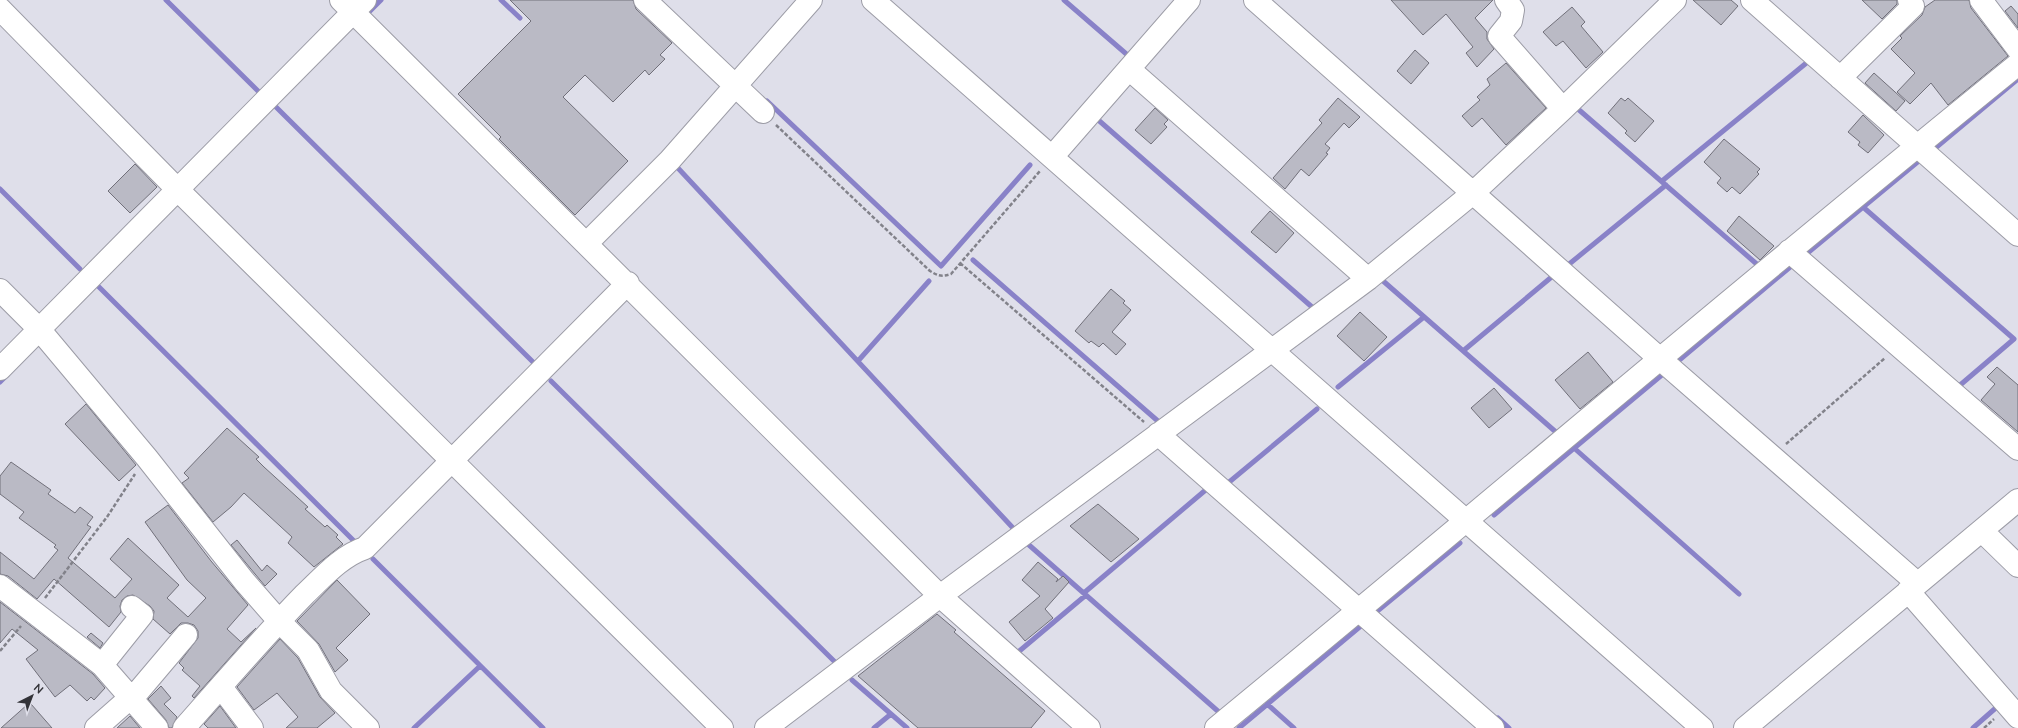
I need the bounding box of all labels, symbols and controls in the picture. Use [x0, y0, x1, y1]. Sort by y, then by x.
north arrow [12, 676, 52, 716]
text: N [30, 681, 46, 697]

